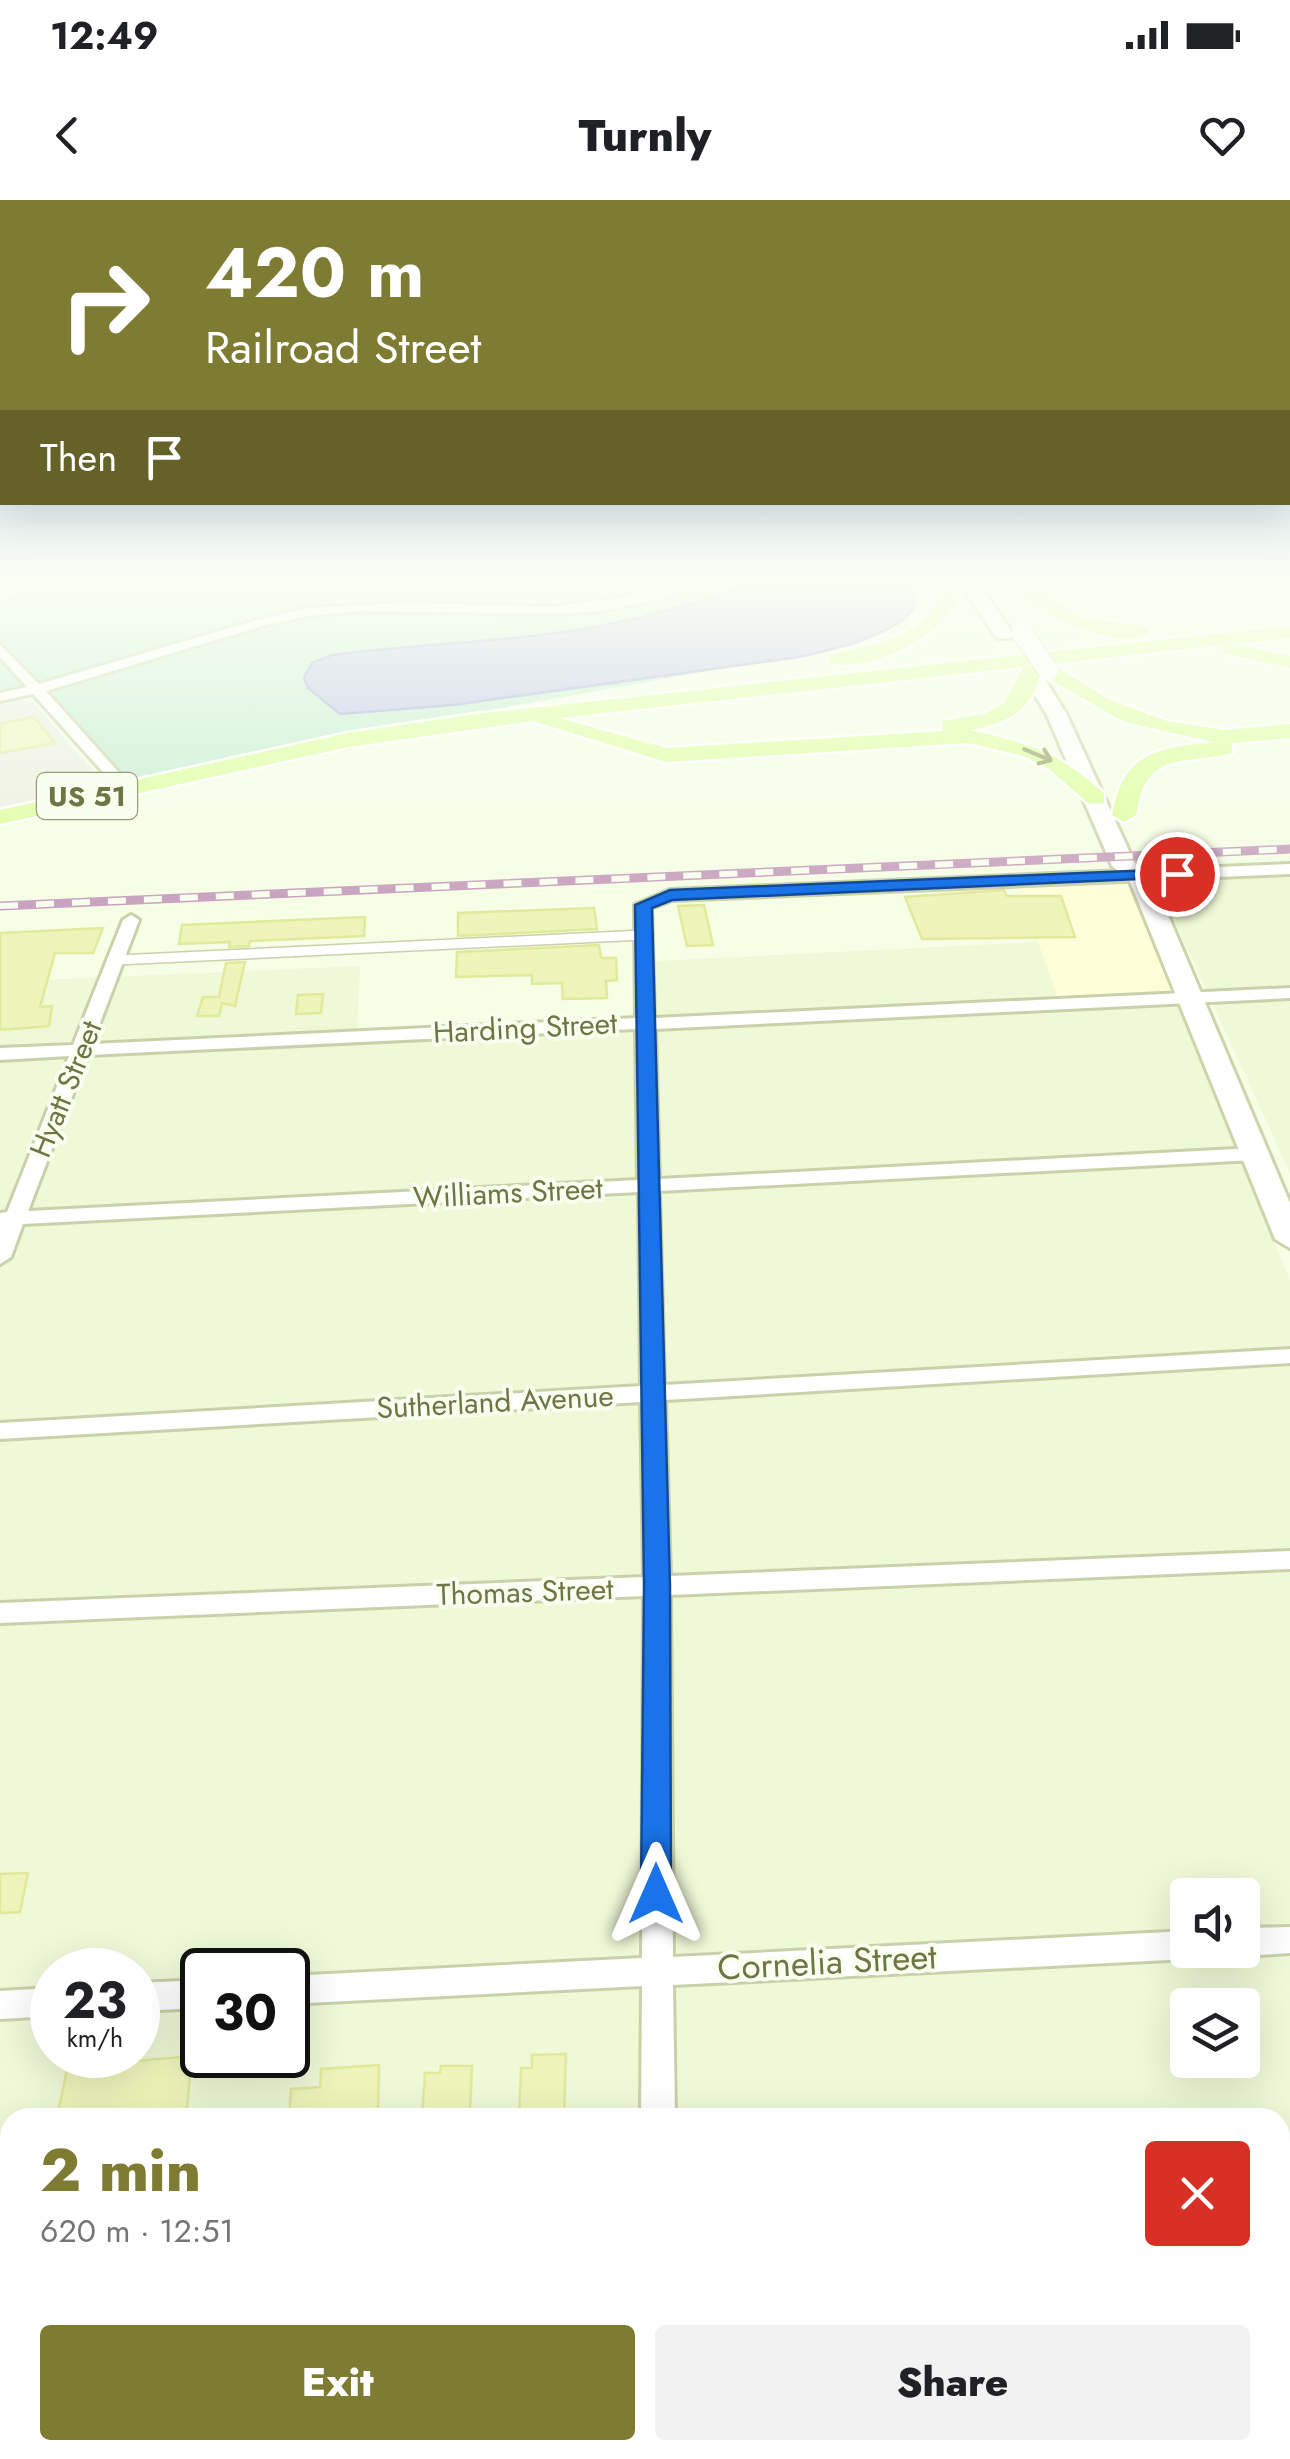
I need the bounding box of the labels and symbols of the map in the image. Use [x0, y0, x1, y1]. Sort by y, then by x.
one-way arrow [1022, 747, 1053, 765]
road number: US 51 [37, 773, 137, 819]
pin [1135, 832, 1220, 917]
street label: Harding Street [432, 1001, 619, 1054]
street label: Hyatt Street [19, 1013, 113, 1164]
street label: Williams Street [412, 1166, 605, 1219]
street label: Sutherland Avenue [375, 1374, 615, 1429]
street label: Thomas Street [436, 1567, 615, 1616]
position arrow [604, 1842, 708, 1946]
street label: Cornelia Street [716, 1931, 938, 1993]
speed limit sign: 30 [180, 1948, 310, 2078]

